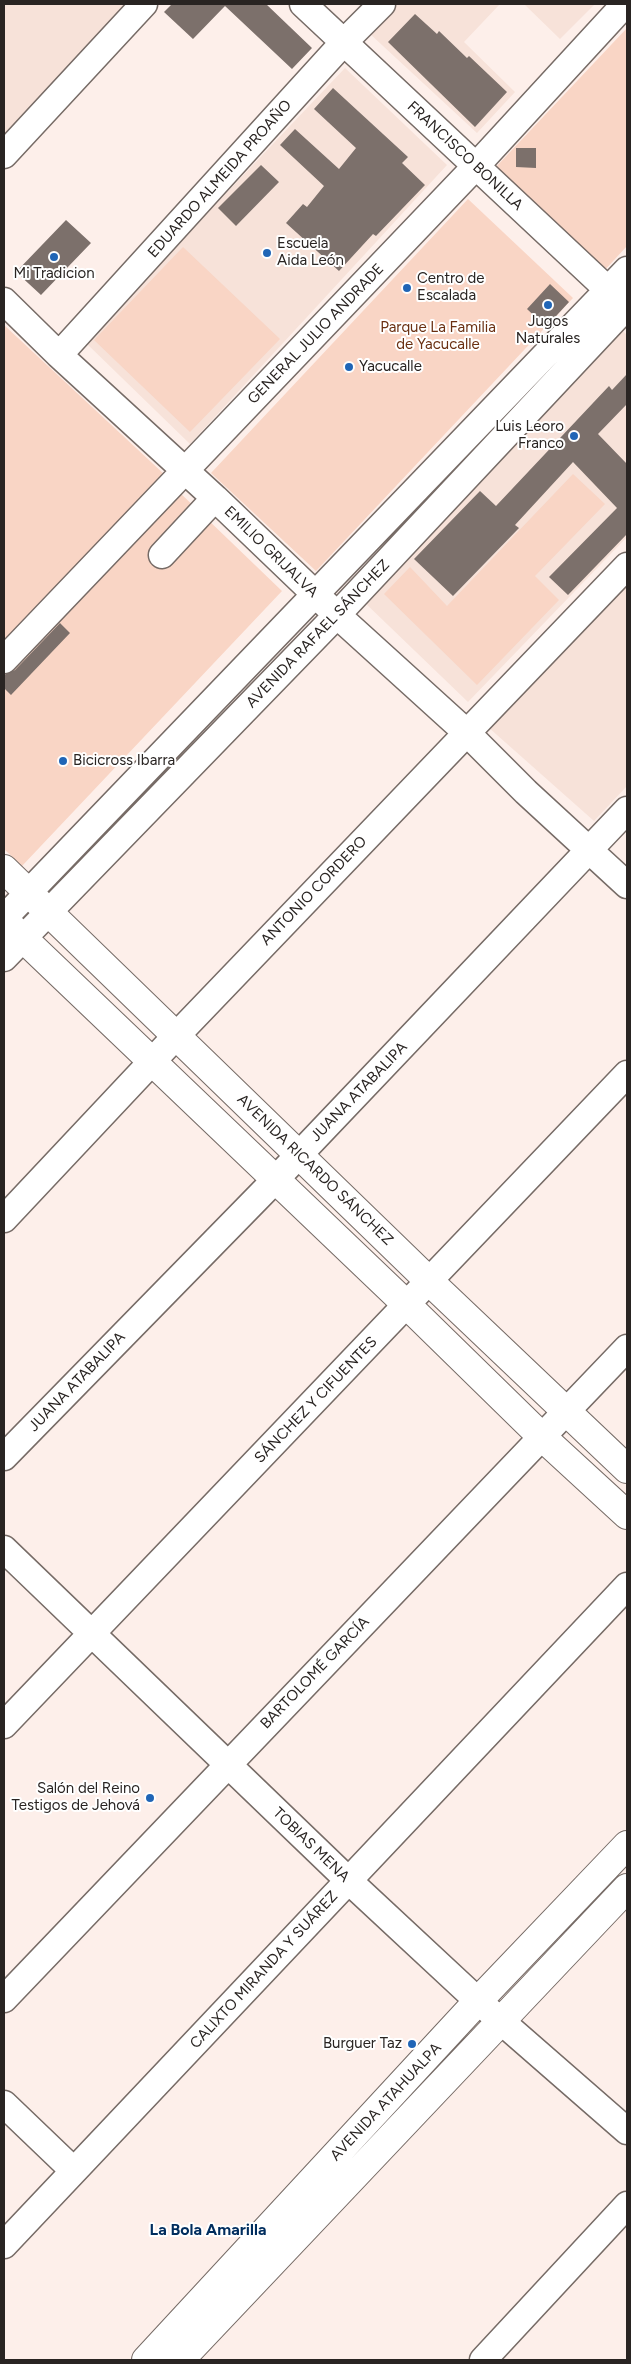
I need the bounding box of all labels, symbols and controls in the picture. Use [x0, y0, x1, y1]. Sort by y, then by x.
street label: EDUARDO ALMEIDA PROAÑO [144, 96, 296, 262]
street label: FRANCISCO BONILLA [403, 98, 527, 214]
place label: Escuela Aida León [277, 235, 344, 270]
marker: Escuela Aida León [261, 247, 273, 259]
marker: Mi Tradicion [48, 251, 60, 263]
street label: GENERAL JULIO ANDRADE [244, 260, 388, 408]
place label: Mi Tradicion [13, 265, 95, 283]
place label: Centro de Escalada [417, 270, 484, 305]
marker: Centro de Escalada [401, 282, 413, 294]
marker: Jugos Naturales [542, 299, 554, 311]
place label: Jugos Naturales [516, 313, 580, 348]
park label: Parque La Familia de Yacucalle [380, 319, 496, 354]
place label: Yacucalle [359, 358, 422, 376]
marker: Yacucalle [343, 361, 355, 373]
place label: Luis Leoro Franco [495, 418, 564, 453]
marker: Luis Leoro Franco [568, 430, 580, 442]
street label: EMILIO GRIJALVA [220, 503, 322, 601]
street label: AVENIDA RAFAEL SÁNCHEZ [243, 556, 393, 712]
place label: Bicicross Ibarra [73, 752, 175, 770]
marker: Bicicross Ibarra [57, 755, 69, 767]
street label: ANTONIO CORDERO [257, 833, 371, 949]
street label: JUANA ATABALIPA [307, 1039, 411, 1145]
street label: AVENIDA RICARDO SÁNCHEZ [233, 1091, 397, 1249]
street label: JUANA ATABALIPA [25, 1329, 129, 1435]
street label: SÁNCHEZ Y CIFUENTES [251, 1333, 381, 1467]
street label: BARTOLOMÉ GARCÍA [257, 1613, 373, 1733]
place label: Salón del Reino Testigos de Jehová [11, 1780, 140, 1815]
marker: Salón del Reino Testigos de Jehová [144, 1792, 156, 1804]
street label: TOBIAS MENA [269, 1804, 353, 1886]
street label: CALIXTO MIRANDA Y SUÁREZ [186, 1888, 342, 2052]
place label: Burguer Taz [323, 2035, 402, 2053]
marker: Burguer Taz [406, 2038, 418, 2050]
street label: AVENIDA ATAHUALPA [327, 2039, 445, 2165]
district label: La Bola Amarilla [150, 2220, 266, 2240]

